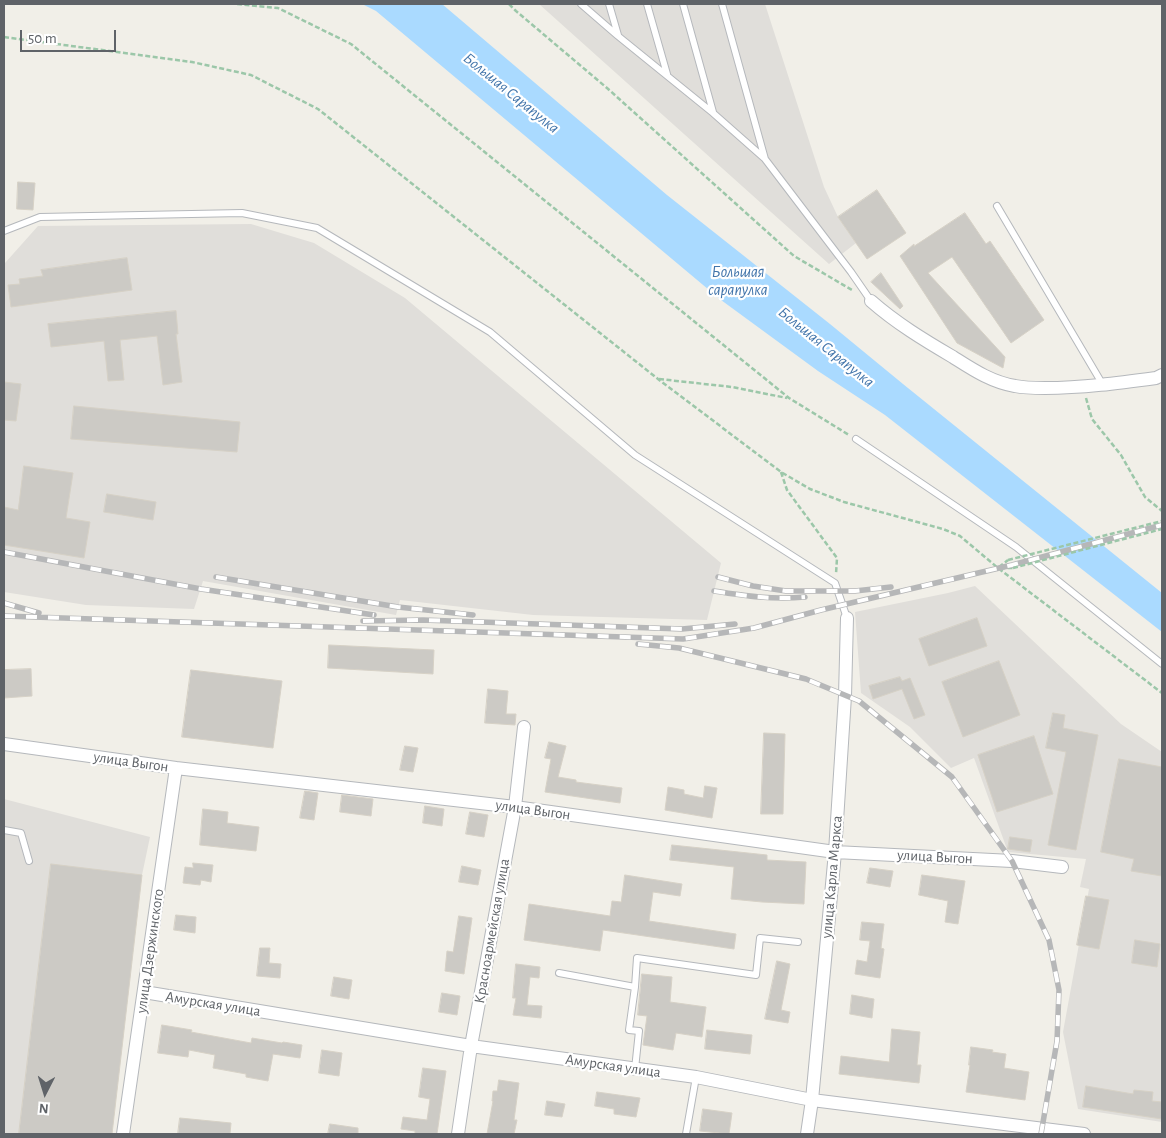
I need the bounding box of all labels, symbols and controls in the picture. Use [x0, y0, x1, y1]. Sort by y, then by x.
scale bar [22, 20, 119, 52]
text: 50 m [28, 31, 57, 46]
water label: Большая Сарапулка [459, 48, 563, 138]
water label: Большая сарапулка [708, 262, 768, 300]
water label: Большая Сарапулка [774, 302, 878, 392]
street label: улица Выгон [92, 748, 170, 776]
street label: улица Выгон [494, 796, 572, 824]
street label: улица Карла Маркса [818, 815, 846, 939]
street label: улица Выгон [897, 846, 973, 868]
street label: Красноармейская улица [470, 857, 514, 1005]
street label: улица Дзержинского [132, 888, 168, 1014]
street label: Амурская улица [164, 988, 262, 1020]
street label: Амурская улица [564, 1050, 662, 1082]
north arrow [20, 1068, 70, 1118]
text: N [38, 1101, 49, 1115]

